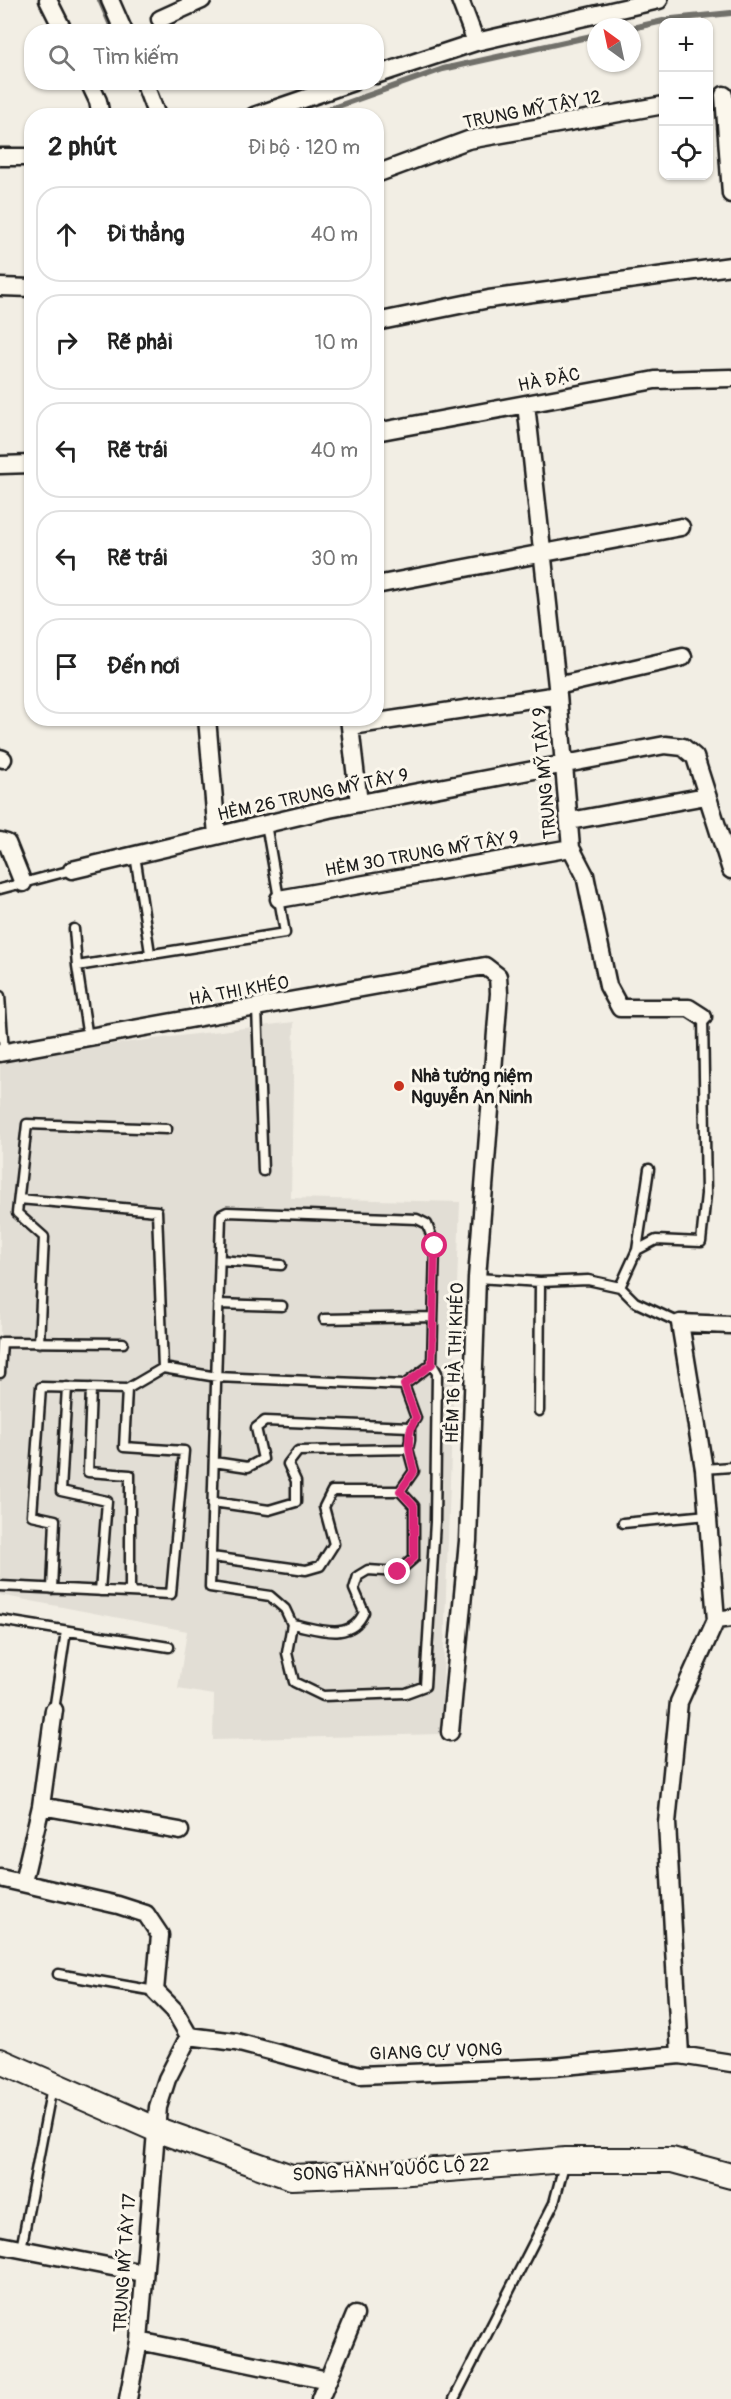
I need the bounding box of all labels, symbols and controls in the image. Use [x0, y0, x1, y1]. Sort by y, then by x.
north arrow [587, 18, 641, 72]
map controls [659, 18, 713, 180]
button: + [659, 18, 713, 72]
search box [24, 24, 384, 90]
icon: search [45, 41, 78, 74]
text: Tìm kiếm [93, 43, 179, 71]
button: − [659, 72, 713, 126]
street label: TRUNG MỸ TÂY 12 [461, 85, 603, 135]
button: locate [659, 126, 713, 180]
text: 2 phút [48, 131, 117, 163]
text: Đi bộ · 120 m [248, 135, 360, 160]
icon: ahead [50, 218, 83, 251]
text: Đi thẳng [107, 220, 185, 248]
text: 40 m [311, 222, 358, 247]
icon: right [50, 326, 83, 359]
text: Rẽ phải [107, 328, 172, 356]
text: 10 m [314, 330, 358, 355]
street label: HÀ ĐẶC [516, 363, 582, 397]
icon: left [50, 434, 83, 467]
text: Rẽ trái [107, 436, 167, 464]
text: 40 m [311, 438, 358, 463]
icon: left [50, 542, 83, 575]
text: Rẽ trái [107, 544, 167, 572]
text: 30 m [311, 546, 358, 571]
icon: arrive [50, 650, 83, 683]
text: Đến nơi [107, 652, 179, 680]
street label: TRUNG MỸ TÂY 9 [528, 706, 562, 840]
street label: HẺM 26 TRUNG MỸ TÂY 9 [215, 764, 411, 826]
street label: HẺM 30 TRUNG MỸ TÂY 9 [323, 826, 521, 882]
street label: HÀ THỊ KHÉO [187, 971, 291, 1011]
place label: Nhà tưởng niệm Nguyễn An Ninh [411, 1065, 533, 1109]
marker: Nhà tưởng niệm Nguyễn An Ninh [392, 1079, 406, 1093]
route start [421, 1232, 447, 1258]
street label: HẺM 16 HÀ THỊ KHÉO [441, 1282, 469, 1444]
route end [384, 1558, 410, 1584]
street label: GIANG CỰ VỌNG [369, 2038, 503, 2066]
street label: SONG HÀNH QUỐC LỘ 22 [292, 2150, 490, 2187]
street label: TRUNG MỸ TÂY 17 [109, 2192, 141, 2333]

